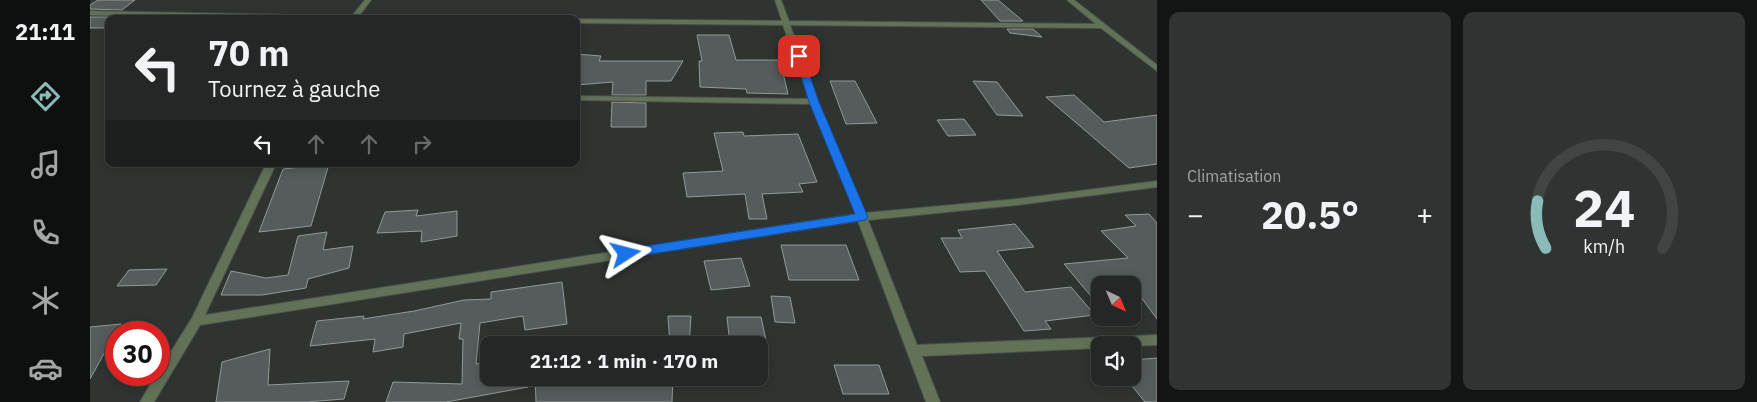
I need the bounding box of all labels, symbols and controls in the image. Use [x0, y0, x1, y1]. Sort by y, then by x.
text: 21:11 [15, 17, 75, 46]
text: 70 m [208, 30, 290, 76]
icon: left [125, 35, 190, 100]
pin [778, 35, 820, 77]
icon: arrive [785, 42, 813, 70]
text: Tournez à gauche [208, 74, 380, 103]
icon: directions [28, 79, 63, 114]
icon: left [249, 130, 277, 158]
icon: ahead [302, 130, 330, 158]
icon: ahead [355, 130, 383, 158]
icon: right [408, 130, 436, 158]
icon: music [28, 147, 63, 182]
text: Climatisation [1187, 166, 1281, 186]
text: 24 [1573, 174, 1635, 241]
text: 20.5° [1261, 190, 1359, 239]
text: − [1187, 196, 1204, 233]
text: + [1416, 196, 1433, 233]
icon: phone [28, 215, 63, 250]
position arrow [599, 227, 651, 279]
text: km/h [1583, 235, 1625, 258]
north arrow [1091, 276, 1141, 326]
map controls [1091, 276, 1141, 386]
icon: climate [28, 283, 63, 318]
speed limit sign: 30 [105, 321, 170, 386]
button: sound [1091, 336, 1141, 386]
text: 21:12 · 1 min · 170 m [530, 349, 718, 373]
icon: car [28, 351, 63, 386]

